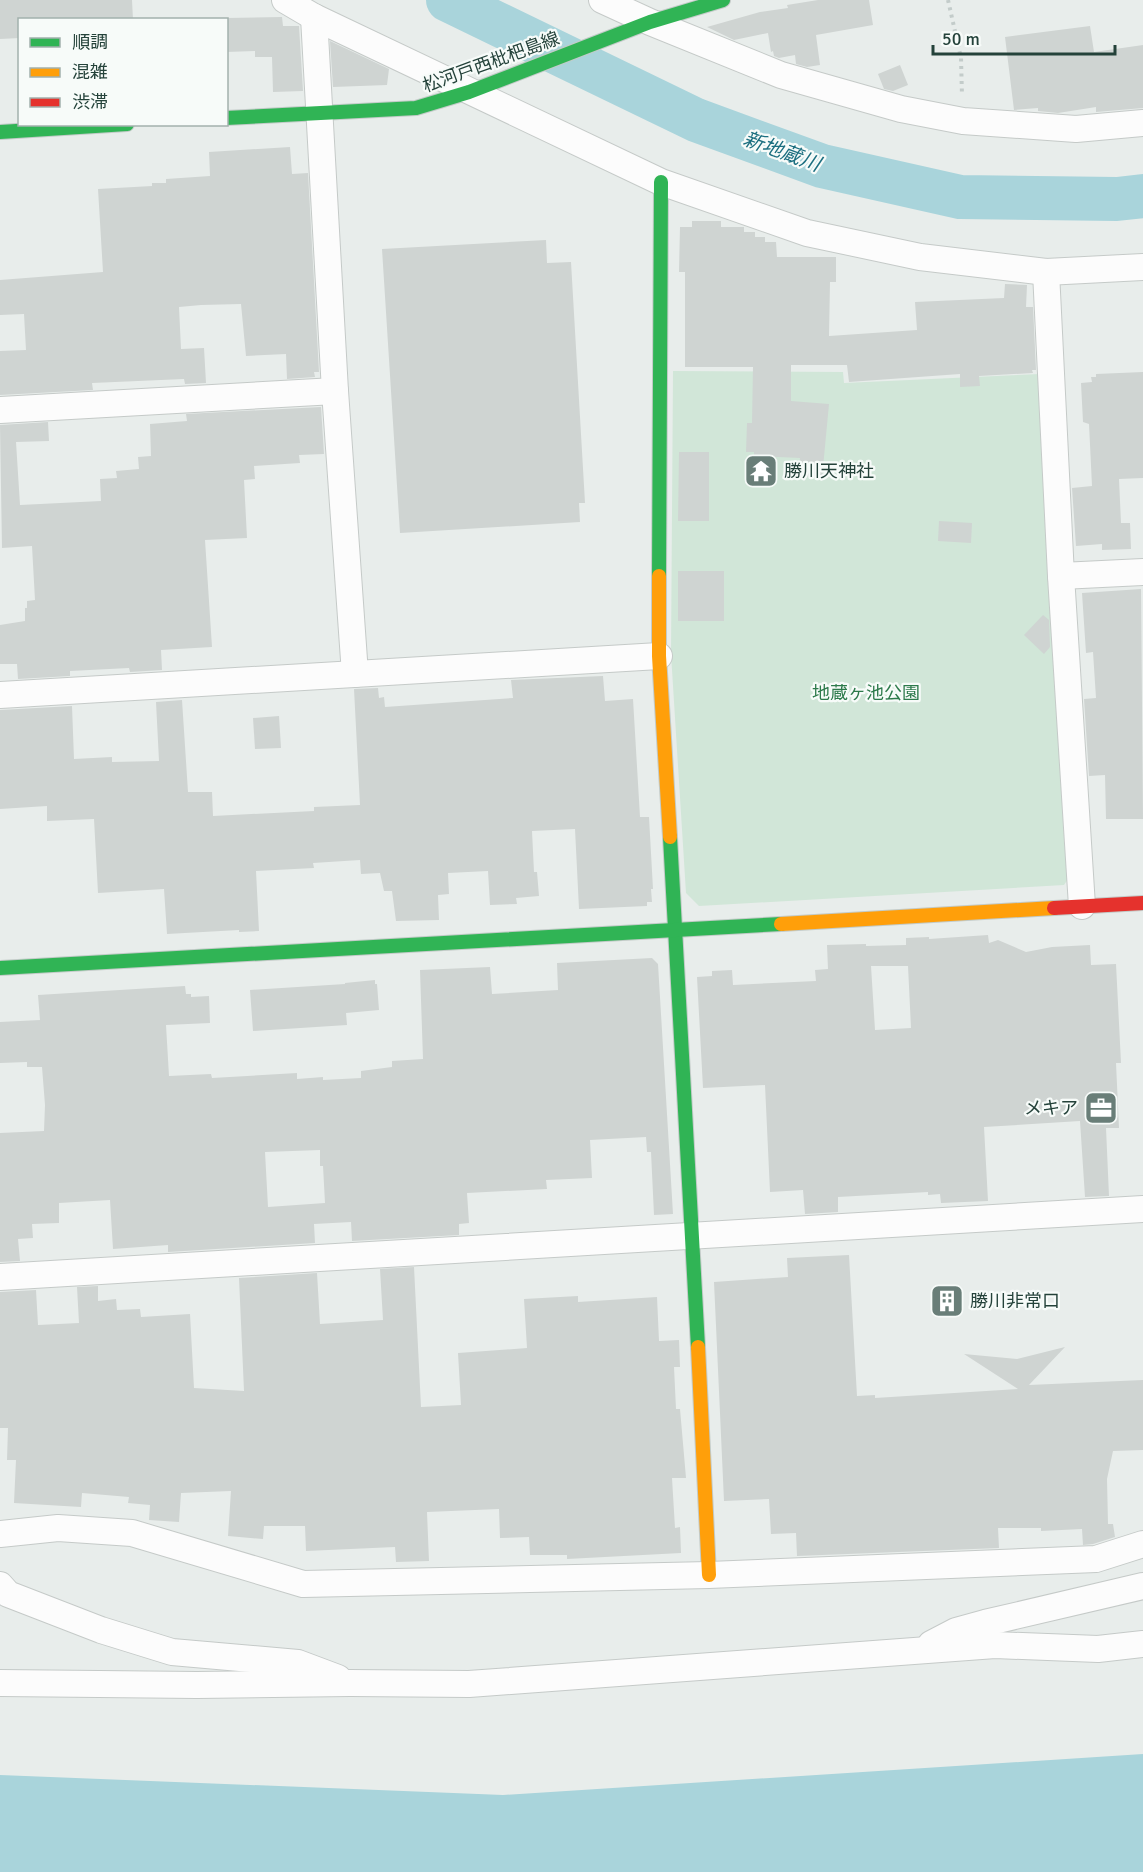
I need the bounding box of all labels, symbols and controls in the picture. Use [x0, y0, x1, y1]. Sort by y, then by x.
legend [18, 18, 228, 126]
scale bar [933, 18, 1114, 56]
street label: 松河戸西枇杷島線 [420, 27, 562, 97]
text: 50 m [942, 28, 980, 50]
text: 順調 [72, 31, 108, 53]
text: 混雑 [72, 61, 108, 83]
text: 渋滞 [72, 91, 108, 113]
water label: 新地蔵川 [740, 126, 826, 178]
temple icon: 勝川天神社 [743, 453, 779, 489]
place label: 勝川天神社 [784, 460, 874, 482]
park label: 地蔵ヶ池公園 [812, 682, 920, 704]
office icon: メキア [1083, 1090, 1119, 1126]
place label: メキア [1024, 1097, 1078, 1119]
building icon: 勝川非常口 [929, 1283, 965, 1319]
place label: 勝川非常口 [970, 1290, 1060, 1312]

